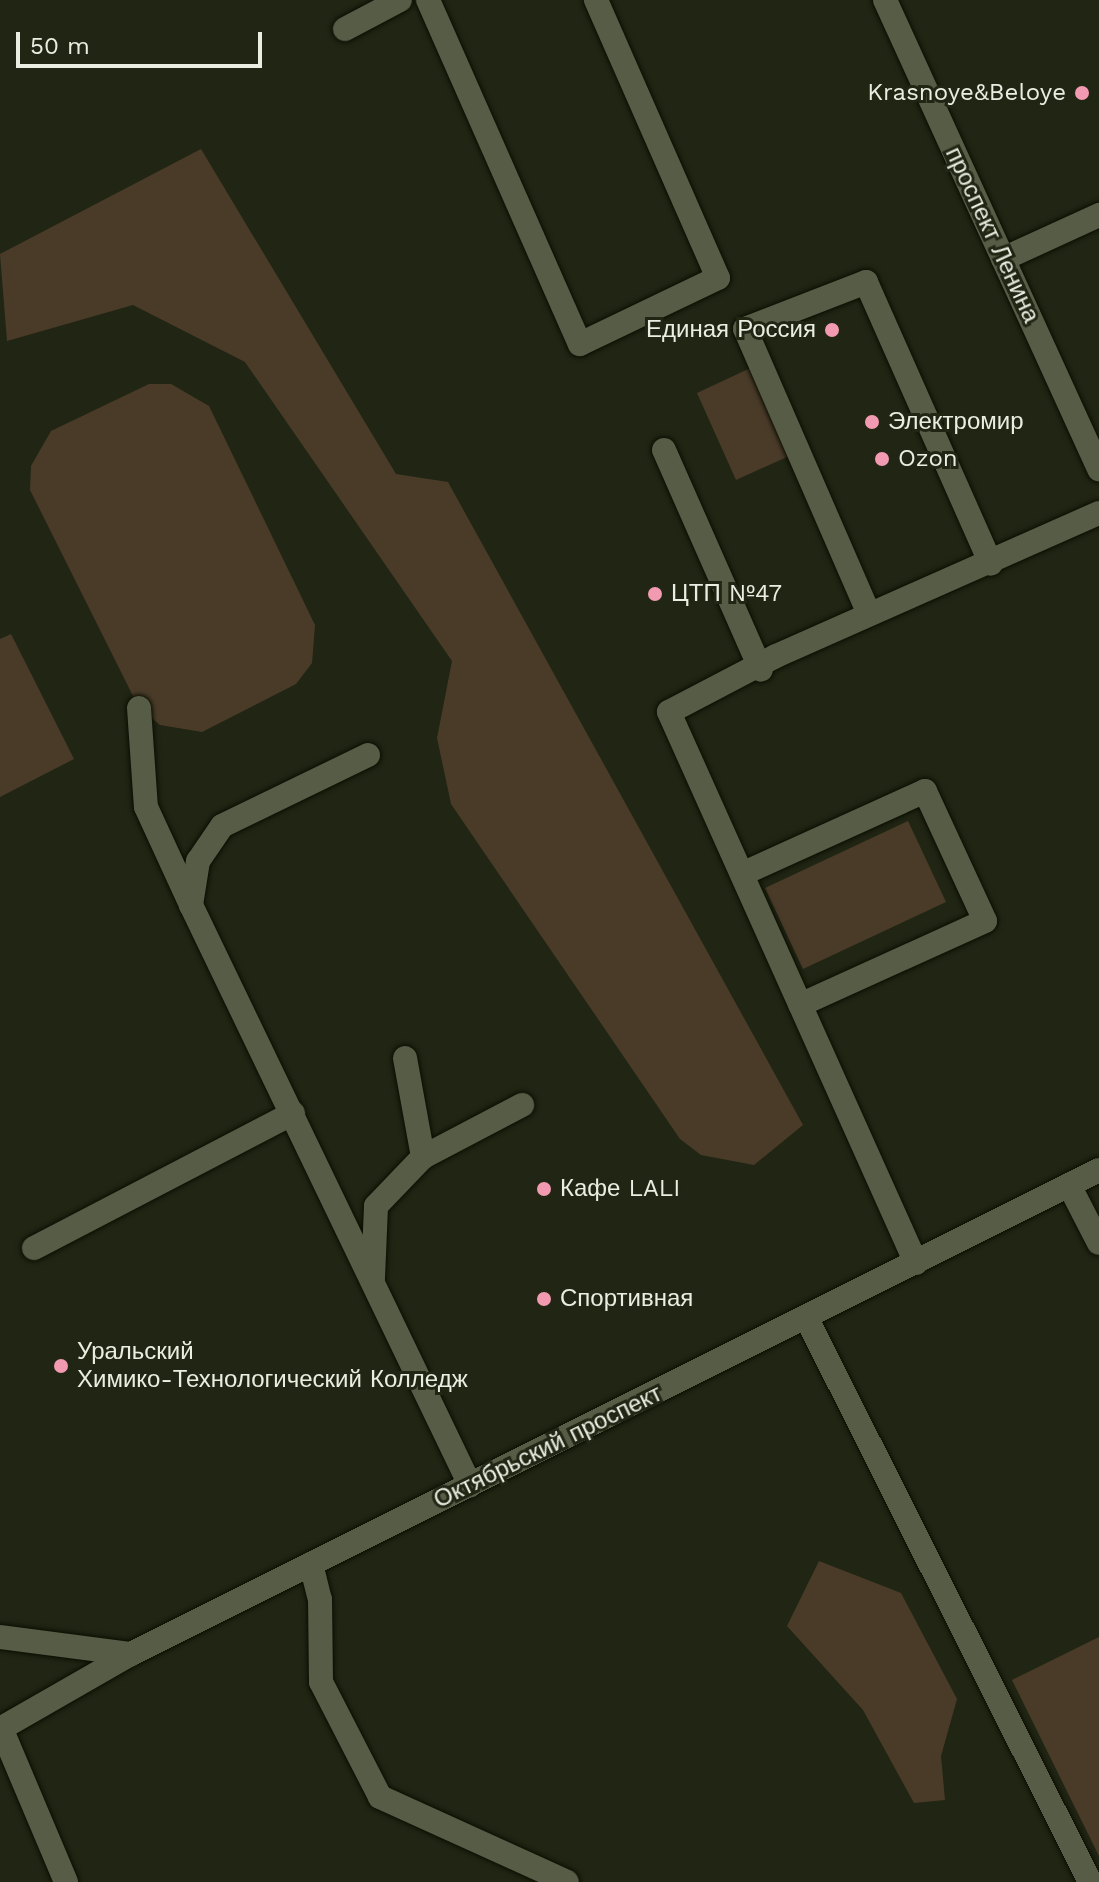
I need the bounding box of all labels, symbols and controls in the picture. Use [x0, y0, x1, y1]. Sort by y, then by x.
scale bar [20, 16, 266, 66]
text: 50 m [30, 32, 90, 60]
place label: Krasnoye&Beloye [867, 79, 1066, 107]
marker: Krasnoye&Beloye [1073, 84, 1091, 102]
street label: проспект Ленина [939, 143, 1045, 327]
place label: Единая Россия [646, 316, 816, 344]
marker: Единая Россия [823, 321, 841, 339]
place label: Электромир [888, 408, 1024, 436]
marker: Электромир [863, 413, 881, 431]
place label: Ozon [898, 445, 958, 473]
marker: Ozon [873, 450, 891, 468]
place label: ЦТП №47 [671, 580, 782, 608]
marker: ЦТП №47 [646, 585, 664, 603]
place label: Кафе LALI [560, 1175, 680, 1203]
marker: Кафе LALI [535, 1180, 553, 1198]
place label: Спортивная [560, 1285, 693, 1313]
marker: Спортивная [535, 1290, 553, 1308]
place label: Уральский Химико-Технологический Колледж [77, 1338, 468, 1394]
marker: Уральский Химико-Технологический Колледж [52, 1357, 70, 1375]
street label: Октябрьский проспект [429, 1379, 667, 1515]

